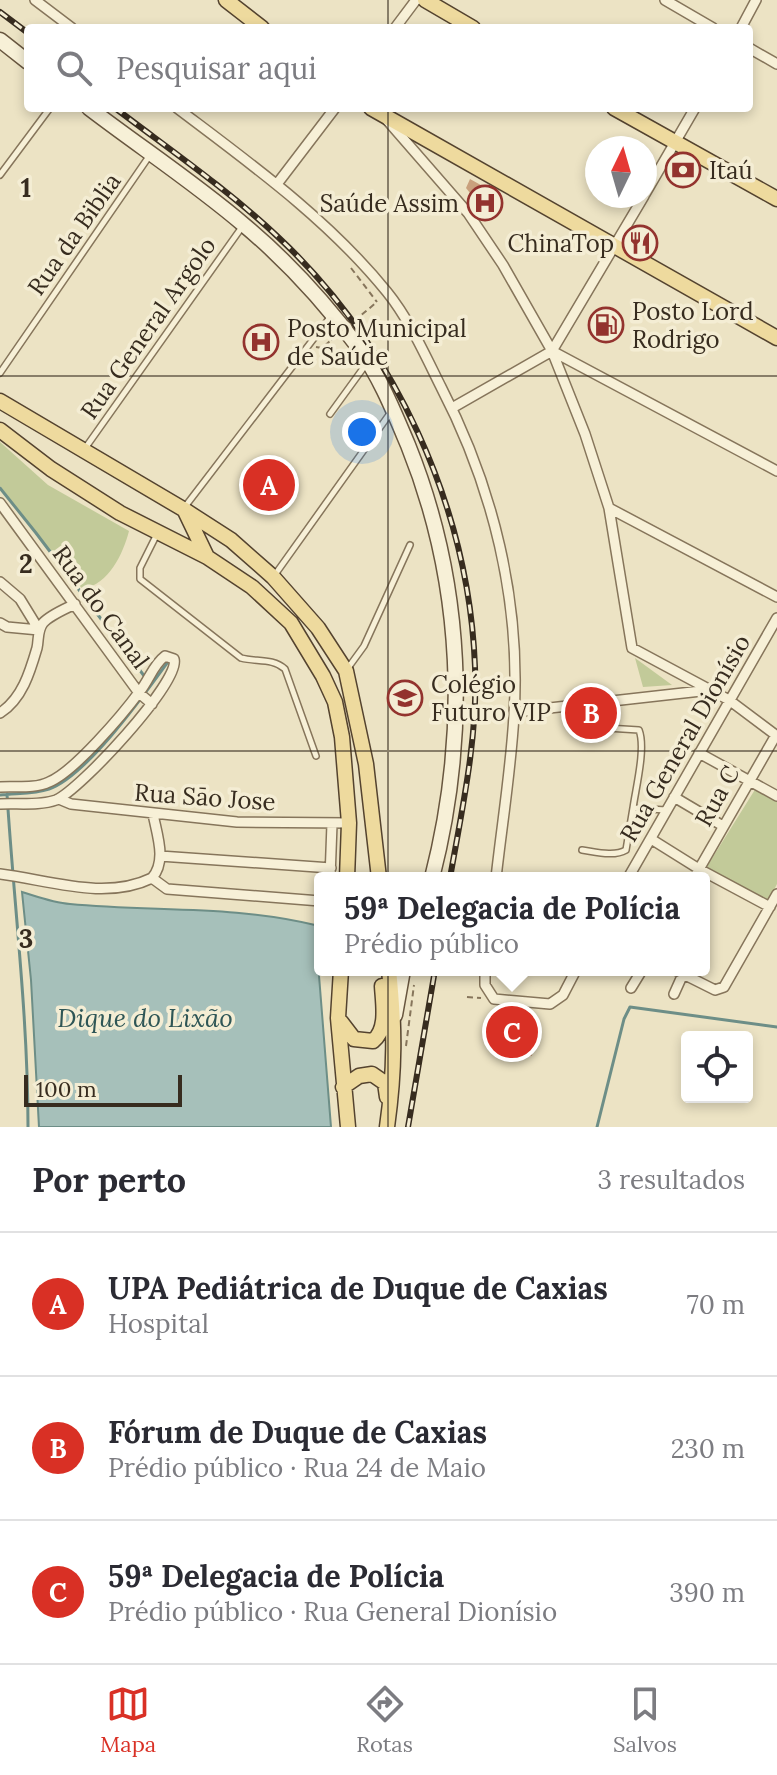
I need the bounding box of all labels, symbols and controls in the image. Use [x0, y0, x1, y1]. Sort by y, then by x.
search box [24, 24, 753, 112]
icon: search [52, 46, 96, 90]
text: Pesquisar aqui [116, 49, 317, 87]
north arrow [585, 136, 657, 208]
bank icon: Itaú [664, 151, 702, 189]
place label: Itaú [709, 155, 753, 186]
street label: Rua da Biblia [21, 167, 127, 301]
text: 1 [21, 171, 31, 204]
hospital icon: Saúde Assim [466, 184, 504, 222]
place label: Saúde Assim [320, 188, 459, 219]
restaurant icon: ChinaTop [621, 224, 659, 262]
place label: ChinaTop [508, 228, 614, 259]
street label: Rua General Argolo [74, 231, 222, 425]
place label: Posto Lord Rodrigo [632, 296, 754, 355]
fuel station icon: Posto Lord Rodrigo [587, 306, 625, 344]
place label: Posto Municipal de Saúde [287, 313, 467, 372]
hospital icon: Posto Municipal de Saúde [242, 323, 280, 361]
your location [342, 412, 382, 452]
pin: A [243, 455, 295, 515]
street label: Rua do Canal [46, 539, 156, 675]
text: 2 [19, 547, 33, 580]
street label: Rua General Dionísio [613, 629, 757, 847]
place label: Colégio Futuro VIP [431, 669, 551, 728]
school or university icon: Colégio Futuro VIP [386, 679, 424, 717]
pin: B [565, 683, 617, 743]
street label: Rua C [688, 760, 746, 832]
street label: Rua Sāo Jose [133, 777, 277, 817]
popup [314, 872, 710, 976]
text: 59ª Delegacia de Polícia [344, 889, 680, 927]
text: 3 [19, 922, 33, 955]
text: Prédio público [344, 927, 519, 960]
water label: Dique do Lixão [57, 1001, 233, 1034]
pin: C [486, 1002, 538, 1062]
map controls [681, 1031, 753, 1103]
button: locate [681, 1031, 753, 1103]
scale bar [24, 1071, 182, 1107]
text: 100 m [36, 1075, 97, 1103]
text: Por perto [32, 1158, 186, 1201]
text: 3 resultados [598, 1163, 745, 1196]
text: UPA Pediátrica de Duque de Caxias [108, 1269, 608, 1307]
text: A [49, 1288, 67, 1321]
text: 70 m [687, 1288, 745, 1321]
text: Hospital [108, 1307, 209, 1340]
text: Fórum de Duque de Caxias [108, 1413, 487, 1451]
text: B [49, 1432, 67, 1465]
text: 230 m [671, 1432, 745, 1465]
text: Prédio público · Rua 24 de Maio [108, 1451, 486, 1484]
text: 59ª Delegacia de Polícia [108, 1557, 444, 1595]
text: C [49, 1576, 67, 1609]
text: 390 m [669, 1576, 745, 1609]
text: Prédio público · Rua General Dionísio [108, 1595, 557, 1628]
tab: Mapa [100, 1682, 156, 1758]
tab: Rotas [356, 1682, 413, 1758]
tab: Salvos [613, 1682, 677, 1758]

